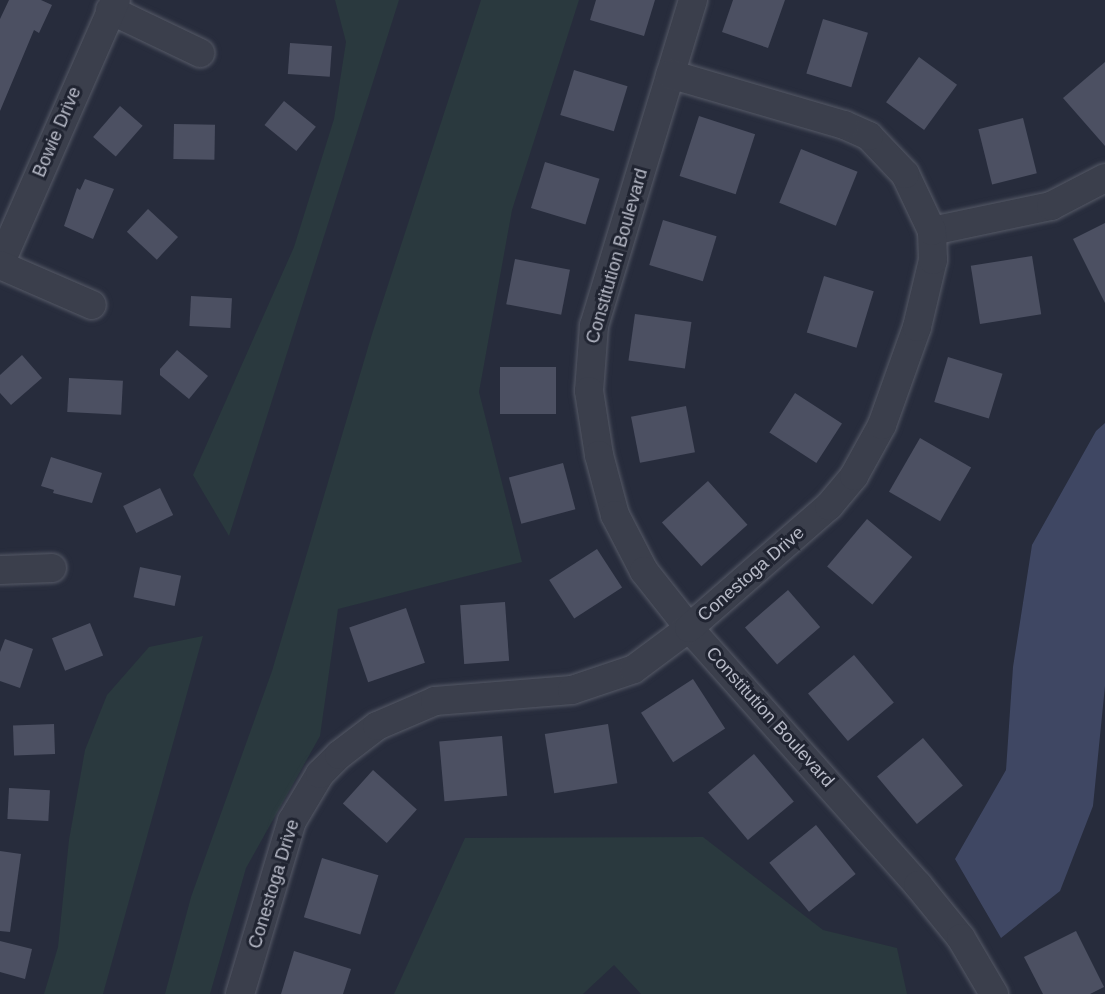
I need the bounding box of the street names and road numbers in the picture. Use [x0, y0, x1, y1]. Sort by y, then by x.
street label: Bowie Drive [28, 84, 86, 180]
street label: Constitution Boulevard [582, 166, 652, 346]
street label: Conestoga Drive [693, 522, 809, 626]
street label: Constitution Boulevard [701, 642, 839, 792]
street label: Conestoga Drive [244, 817, 304, 951]

